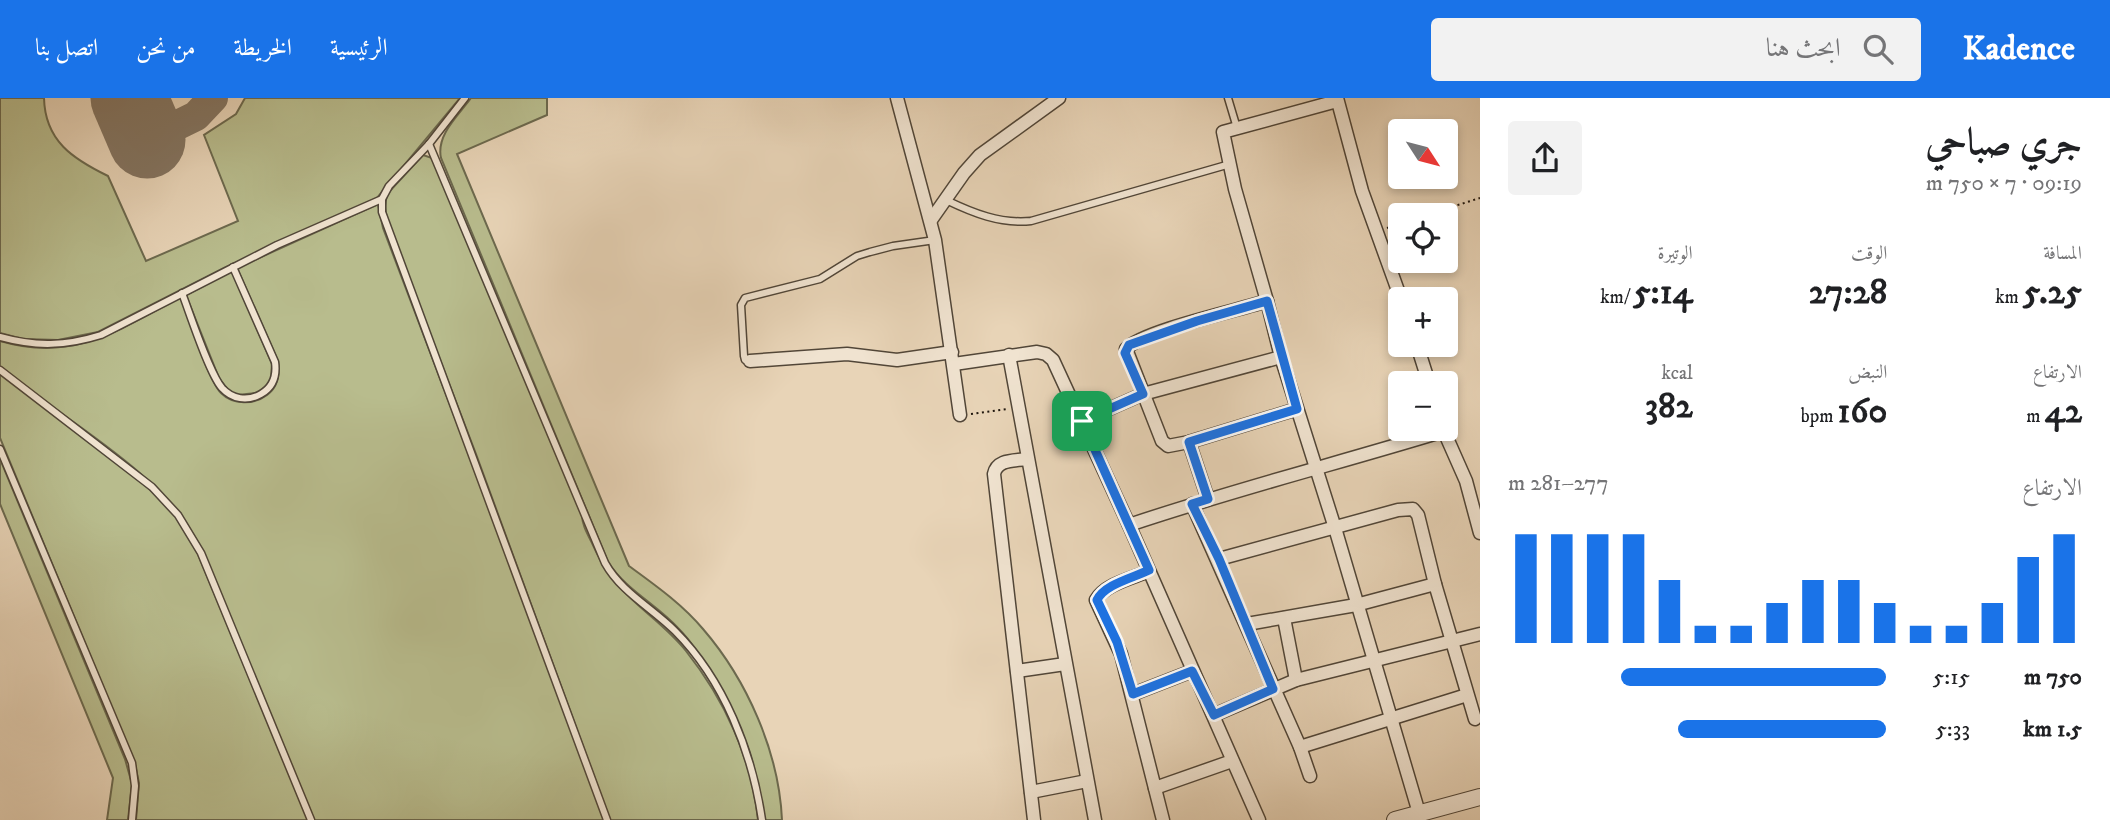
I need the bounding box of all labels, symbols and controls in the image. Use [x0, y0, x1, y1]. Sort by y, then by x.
search box [1431, 18, 1921, 81]
text: Kadence [1963, 29, 2075, 70]
icon: search [1859, 30, 1897, 68]
text: ابحث هنا [1766, 32, 1841, 65]
text: اتصل بنا [35, 33, 98, 63]
text: من نحن [136, 33, 196, 63]
text: الخريطة [234, 33, 292, 63]
text: الرئيسية [330, 33, 388, 63]
north arrow [1388, 119, 1458, 189]
map controls [1388, 119, 1458, 441]
text: جري صباحي [1925, 119, 2082, 167]
button: share [1508, 121, 1582, 195]
text: 09:19 · 7 × 750 m [1926, 169, 2082, 198]
button: locate [1388, 203, 1458, 273]
text: الوتيرة [1658, 242, 1693, 265]
text: الوقت [1851, 242, 1887, 265]
text: المسافة [2043, 242, 2082, 265]
text: 5:14 [1633, 271, 1693, 315]
text: 27:28 [1809, 271, 1887, 315]
text: 5.25 [2023, 271, 2082, 315]
text: /km [1600, 286, 1633, 309]
text: km [1995, 286, 2023, 309]
button: + [1388, 287, 1458, 357]
text: النبض [1848, 361, 1887, 384]
text: الارتفاع [2033, 361, 2082, 384]
text: kcal [1661, 362, 1693, 385]
button: − [1388, 371, 1458, 441]
text: 382 [1645, 385, 1693, 429]
text: 160 [1838, 390, 1887, 434]
text: 42 [2045, 390, 2082, 434]
pin [1052, 391, 1112, 451]
icon: arrive [1063, 402, 1101, 440]
text: bpm [1801, 405, 1838, 428]
text: m [2026, 405, 2045, 428]
text: 277–281 m [1508, 469, 1609, 498]
text: الارتفاع [2022, 474, 2082, 503]
text: 5:15 [1933, 663, 1970, 692]
text: 750 m [2024, 663, 2082, 692]
text: 5:33 [1935, 715, 1970, 744]
text: 1.5 km [2023, 715, 2082, 744]

